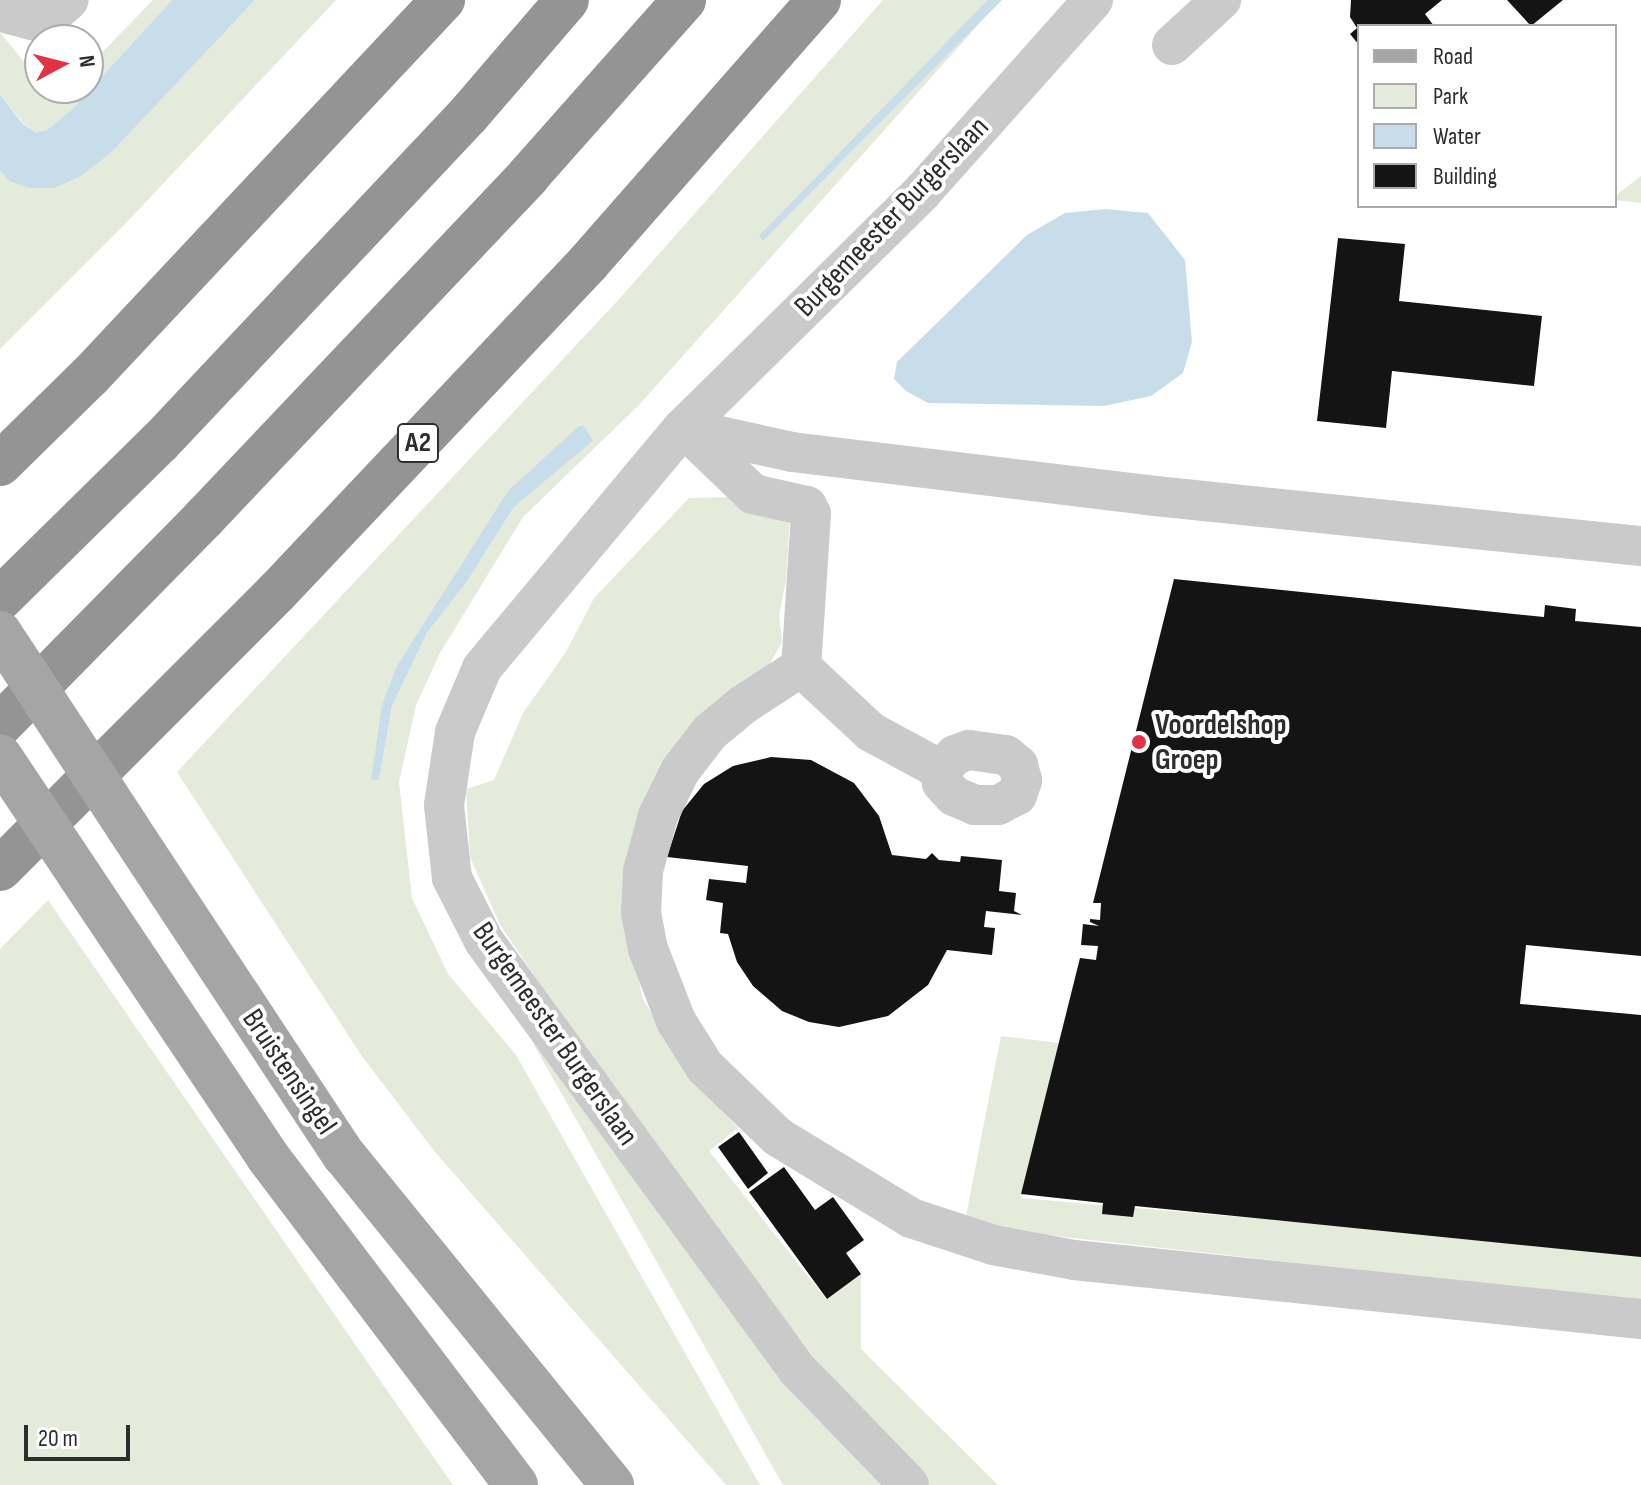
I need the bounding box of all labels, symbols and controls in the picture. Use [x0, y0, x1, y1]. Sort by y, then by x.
north arrow [24, 24, 104, 104]
legend [1357, 24, 1617, 208]
text: Road [1433, 42, 1473, 71]
text: N [72, 54, 100, 69]
text: Park [1433, 82, 1468, 111]
street label: Burgemeester Burgerslaan [787, 109, 997, 325]
text: Water [1433, 122, 1481, 151]
text: Building [1433, 162, 1497, 191]
road number: A2 [396, 419, 440, 467]
place label: Voordelshop Groep [1155, 707, 1287, 778]
marker: Voordelshop Groep [1130, 733, 1148, 751]
street label: Burgemeester Burgerslaan [465, 915, 645, 1153]
street label: Bruistensingel [234, 1003, 344, 1141]
scale bar [28, 1409, 134, 1459]
text: 20 m [38, 1424, 78, 1453]

